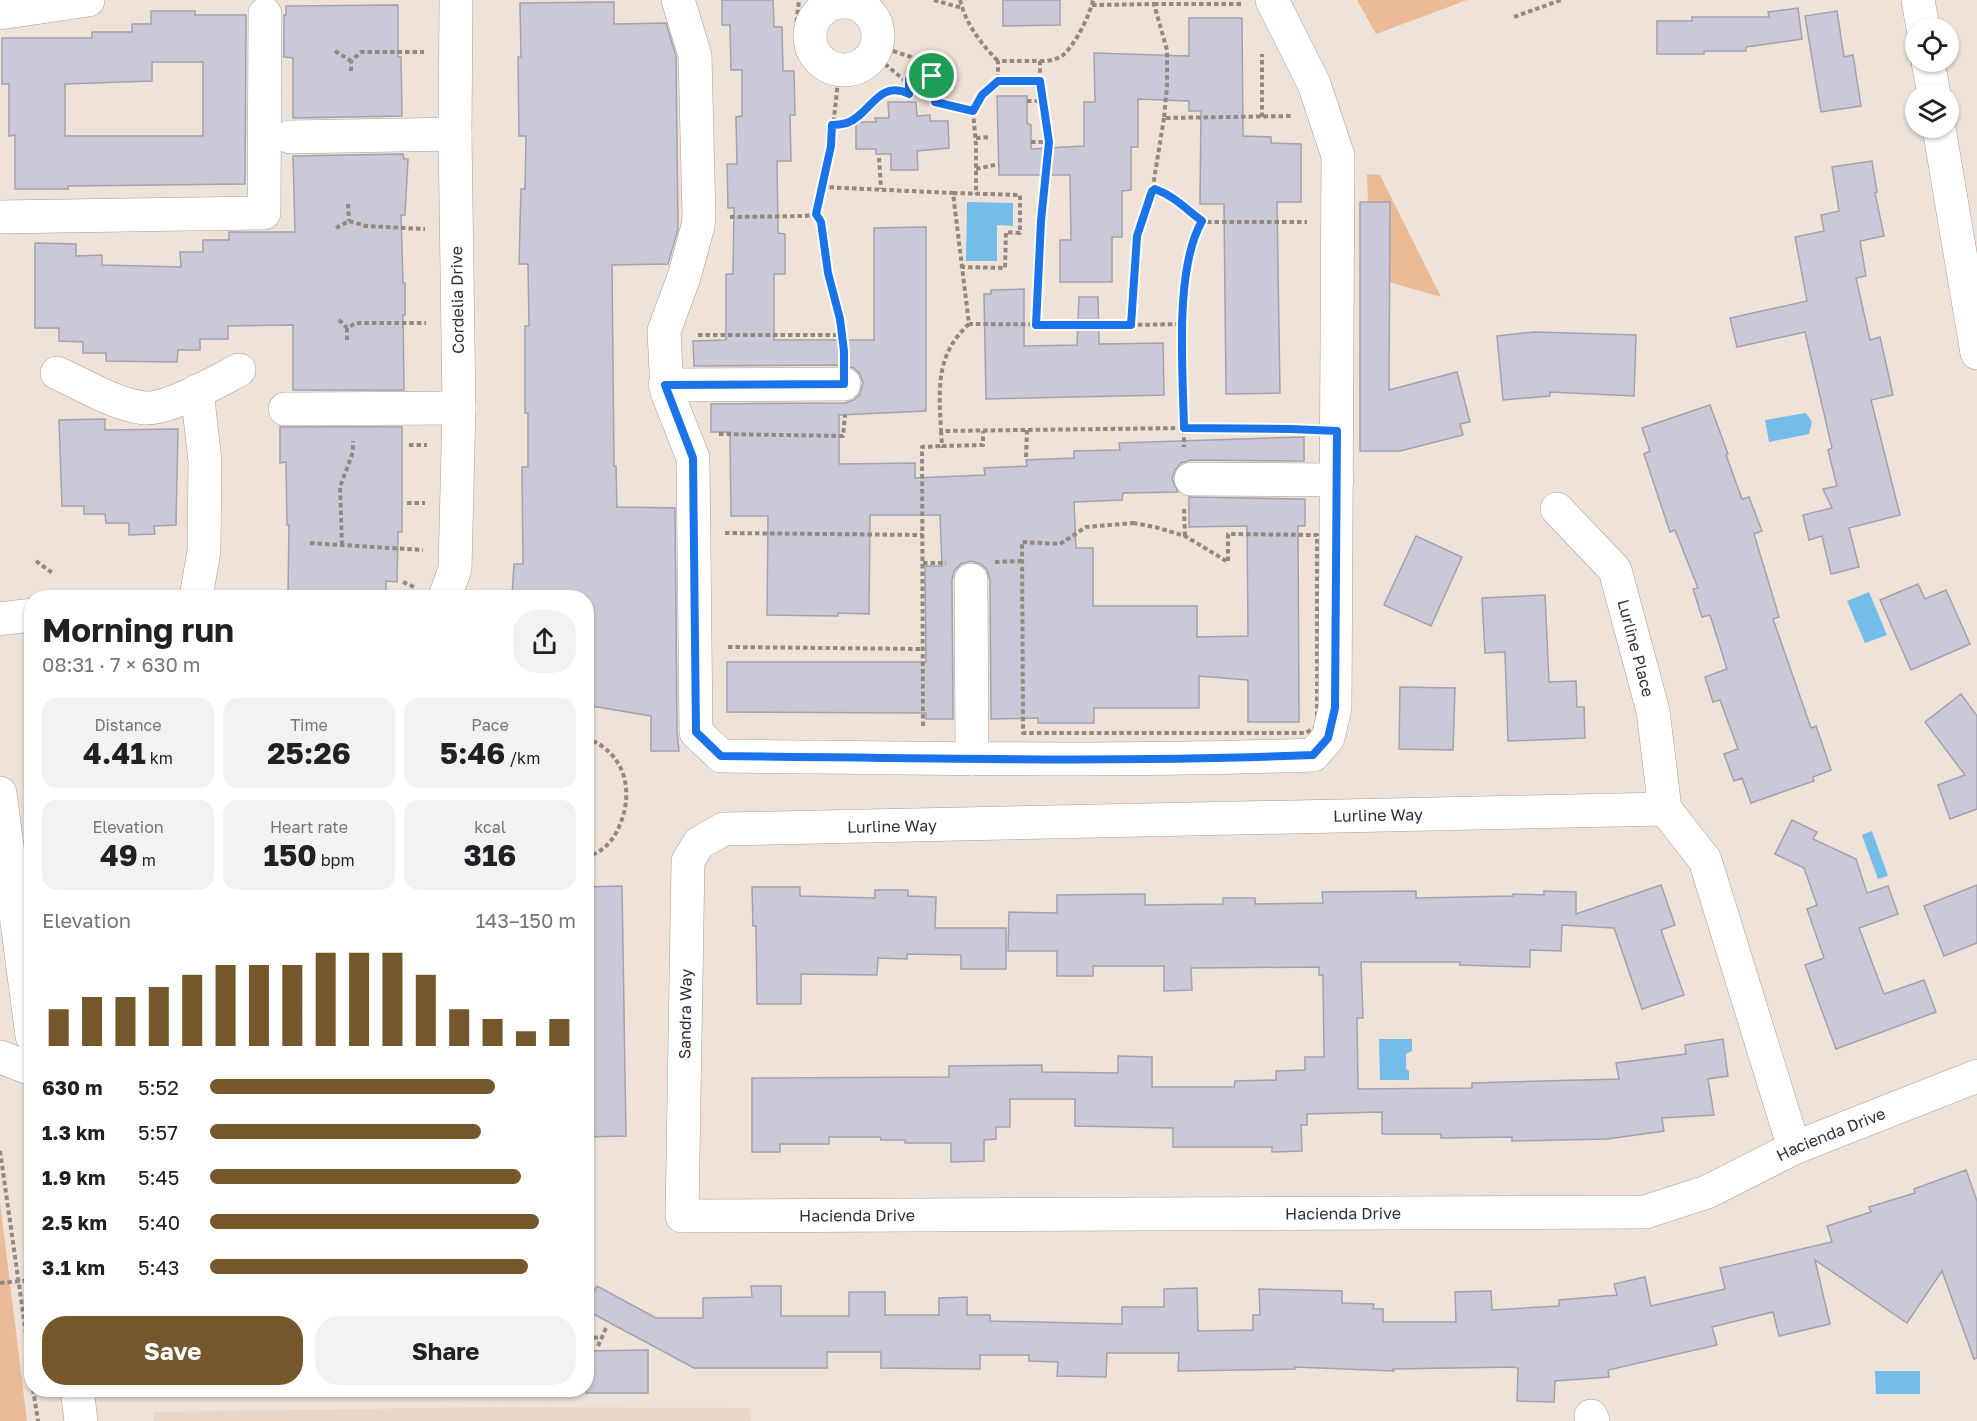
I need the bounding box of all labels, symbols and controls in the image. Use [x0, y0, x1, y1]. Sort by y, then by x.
map controls [1905, 18, 1959, 138]
button: locate [1905, 18, 1959, 72]
pin [906, 50, 957, 101]
icon: arrive [915, 59, 948, 92]
button: layers [1905, 84, 1959, 138]
street label: Cordelia Drive [446, 246, 468, 354]
street label: Lurline Place [1613, 597, 1659, 699]
text: Morning run [42, 610, 234, 649]
button: share [513, 610, 576, 673]
text: 08:31 · 7 × 630 m [42, 652, 201, 676]
text: Distance [94, 715, 162, 735]
text: Time [290, 715, 328, 735]
text: Pace [471, 715, 509, 735]
text: 4.41 [83, 735, 146, 771]
text: 25:26 [267, 735, 351, 771]
text: 5:46 [440, 735, 505, 771]
text: km [146, 748, 173, 768]
text: /km [505, 748, 540, 768]
street label: Lurline Way [1333, 804, 1423, 826]
street label: Lurline Way [847, 815, 937, 837]
text: Elevation [92, 817, 164, 837]
text: Heart rate [270, 817, 348, 837]
text: kcal [474, 817, 506, 837]
text: 49 [100, 837, 138, 873]
text: 150 [263, 837, 317, 873]
text: 316 [464, 837, 516, 873]
text: m [138, 850, 156, 870]
text: bpm [317, 850, 355, 870]
text: Elevation [42, 908, 131, 932]
text: 143–150 m [475, 908, 576, 932]
street label: Sandra Way [674, 969, 696, 1059]
text: 630 m [42, 1075, 102, 1099]
text: 5:52 [138, 1075, 179, 1099]
street label: Hacienda Drive [1773, 1103, 1888, 1165]
text: 1.3 km [42, 1120, 105, 1144]
text: 5:57 [138, 1120, 178, 1144]
text: 1.9 km [42, 1165, 106, 1189]
text: 5:45 [138, 1165, 179, 1189]
street label: Hacienda Drive [1285, 1203, 1401, 1223]
street label: Hacienda Drive [799, 1205, 915, 1226]
text: 2.5 km [42, 1210, 107, 1234]
text: 5:40 [138, 1210, 180, 1234]
text: 3.1 km [42, 1255, 105, 1279]
text: 5:43 [138, 1255, 180, 1279]
button: Save [42, 1316, 303, 1385]
button: Share [315, 1316, 576, 1385]

